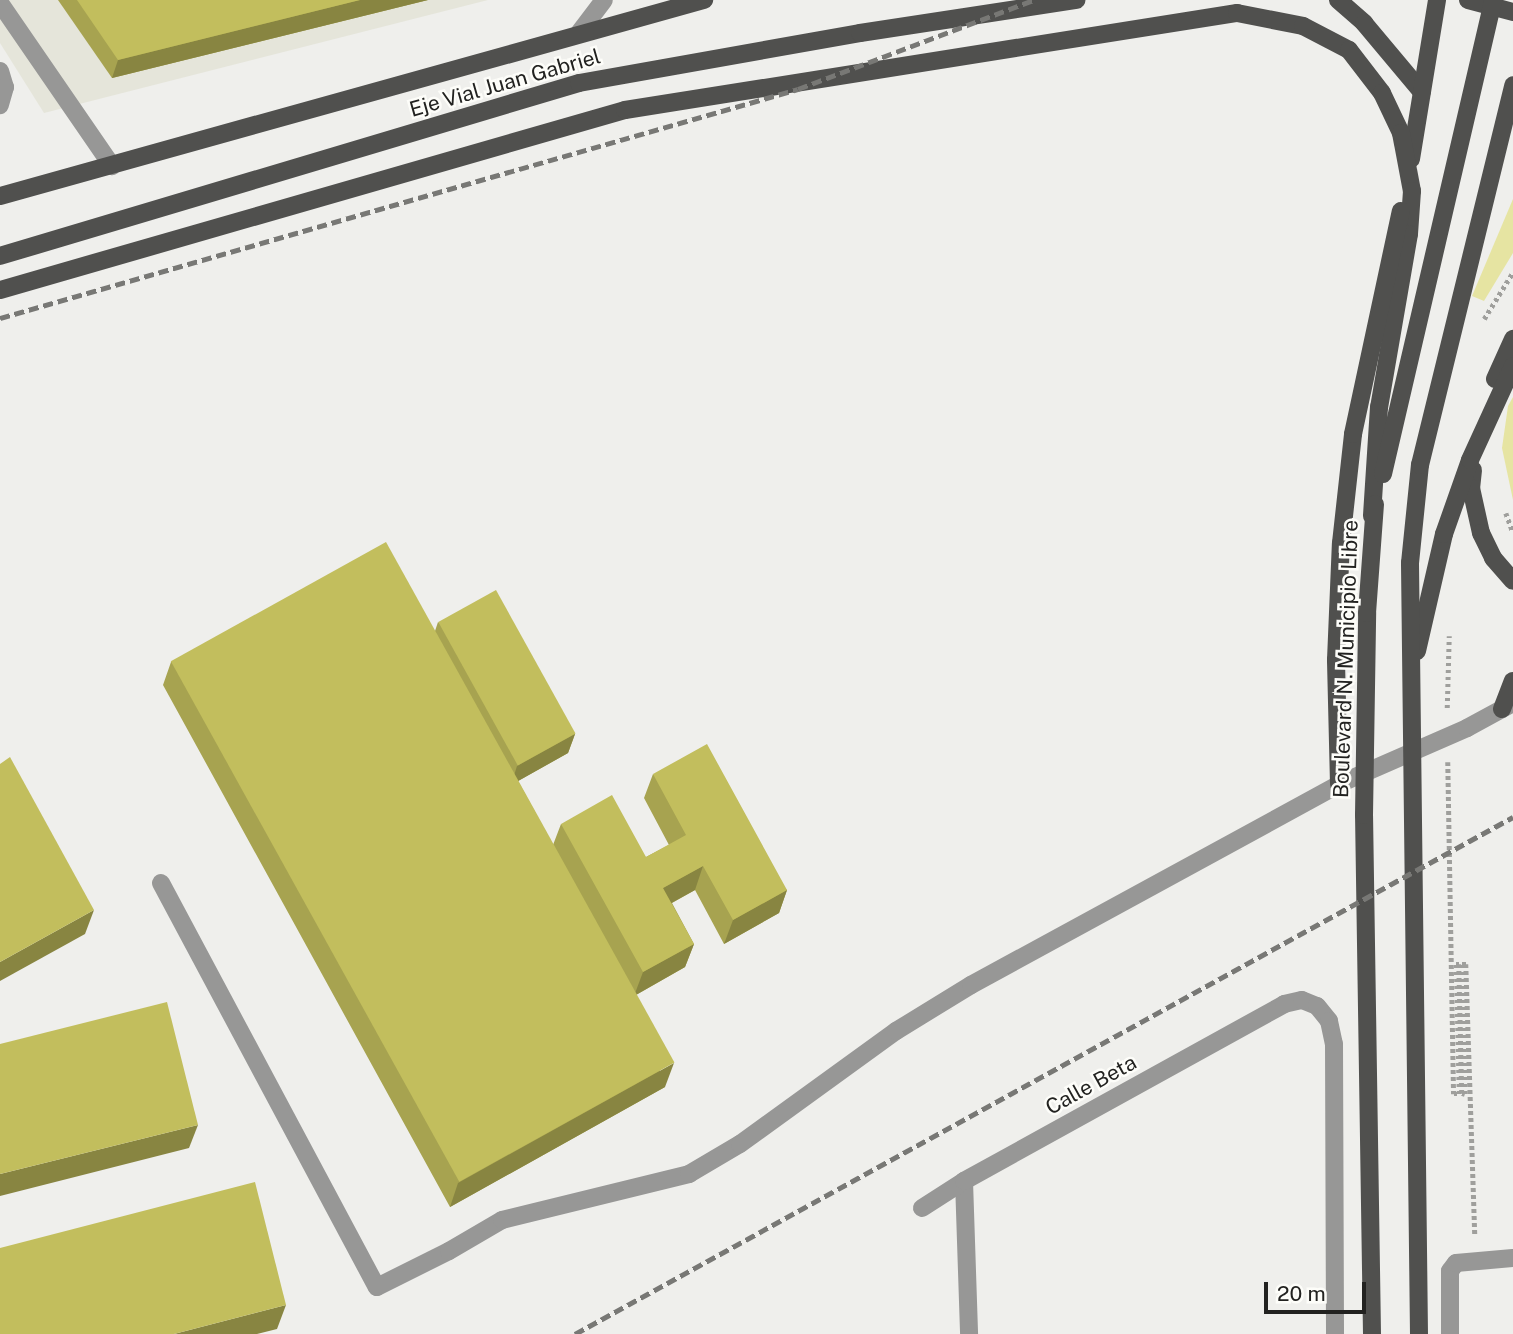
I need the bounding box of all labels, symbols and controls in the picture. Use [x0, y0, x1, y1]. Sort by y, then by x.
street label: Eje Vial Juan Gabriel [406, 44, 604, 122]
street label: Boulevard N. Municipio Libre [1329, 519, 1363, 799]
street label: Calle Beta [1041, 1050, 1141, 1120]
scale bar [1268, 1268, 1370, 1312]
text: 20 m [1277, 1281, 1326, 1306]

